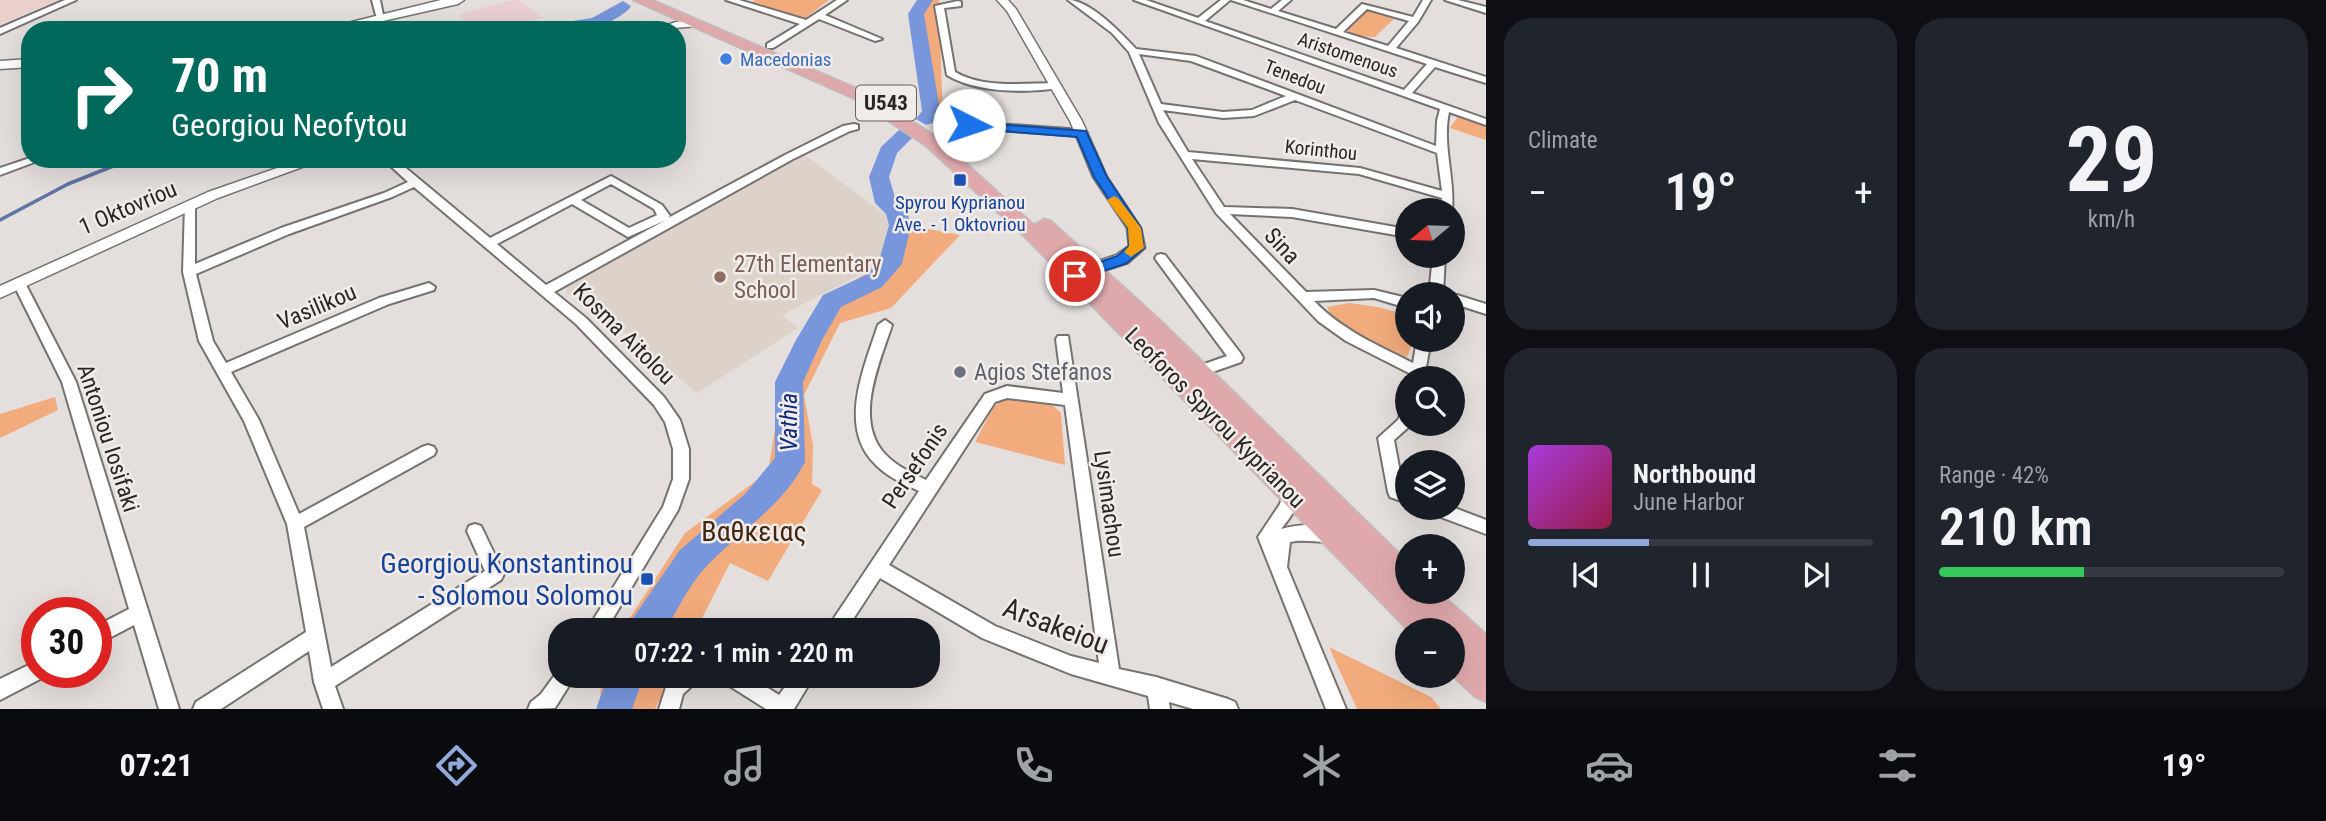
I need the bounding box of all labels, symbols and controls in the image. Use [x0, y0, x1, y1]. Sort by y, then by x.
street label: Aristomenous [1295, 27, 1401, 83]
text: 70 m [171, 47, 268, 104]
place label: Macedonias [740, 48, 831, 71]
icon: right [56, 49, 147, 140]
marker: Macedonias [718, 51, 734, 67]
street label: Tenedou [1261, 55, 1329, 99]
road number: U543 [856, 86, 916, 120]
position arrow [932, 88, 1006, 162]
text: Georgiou Neofytou [171, 106, 407, 144]
text: 29 [2066, 107, 2157, 213]
text: Climate [1528, 127, 1598, 154]
street label: Korinthou [1284, 135, 1358, 165]
text: 19° [1664, 162, 1737, 223]
text: − [1528, 171, 1547, 215]
text: + [1854, 171, 1873, 215]
marker: Spyrou Kyprianou Ave. - 1 Oktovriou [952, 172, 968, 188]
street label: 1 Oktovriou [75, 175, 181, 241]
place label: Spyrou Kyprianou Ave. - 1 Oktovriou [894, 191, 1026, 236]
north arrow [1395, 198, 1465, 268]
map controls [1395, 198, 1465, 688]
text: km/h [2088, 206, 2135, 233]
street label: Sina [1259, 222, 1305, 270]
pin [1045, 246, 1105, 306]
place label: 27th Elementary School [734, 251, 882, 304]
icon: arrive [1056, 257, 1094, 295]
marker: 27th Elementary School [712, 269, 728, 285]
street label: Vasilikou [274, 278, 360, 336]
street label: Kosma Aitolou [568, 278, 680, 390]
button: sound [1395, 282, 1465, 352]
street label: Leoforos Spyrou Kyprianou [1119, 322, 1311, 514]
place label: Agios Stefanos [974, 359, 1112, 386]
street label: Antoniou Iosifaki [71, 361, 145, 515]
marker: Agios Stefanos [952, 364, 968, 380]
button: search [1395, 366, 1465, 436]
water label: Vathia [775, 393, 803, 451]
street label: Persefonis [877, 418, 953, 514]
street label: Lysimachou [1088, 449, 1130, 559]
button: layers [1395, 450, 1465, 520]
text: Northbound [1633, 459, 1756, 489]
text: Range · 42% [1939, 462, 2049, 489]
text: June Harbor [1633, 489, 1745, 516]
text: 210 km [1939, 497, 2093, 558]
park label: Βαθκειας [701, 515, 807, 548]
button: + [1395, 534, 1465, 604]
place label: Georgiou Konstantinou - Solomou Solomou [380, 547, 633, 612]
icon: previous [1567, 556, 1605, 594]
icon: pause [1682, 556, 1720, 594]
icon: next [1797, 556, 1835, 594]
marker: Georgiou Konstantinou - Solomou Solomou [639, 571, 655, 587]
street label: Arsakeiou [999, 591, 1113, 661]
speed limit sign: 30 [21, 597, 112, 688]
button: − [1395, 618, 1465, 688]
text: 07:22 · 1 min · 220 m [634, 638, 854, 668]
icon: directions [432, 741, 481, 790]
icon: music [720, 741, 769, 790]
icon: phone [1009, 741, 1058, 790]
icon: climate [1297, 741, 1346, 790]
icon: car [1585, 741, 1634, 790]
icon: filters [1873, 741, 1922, 790]
text: 07:21 [120, 746, 193, 784]
text: 19° [2162, 746, 2206, 784]

